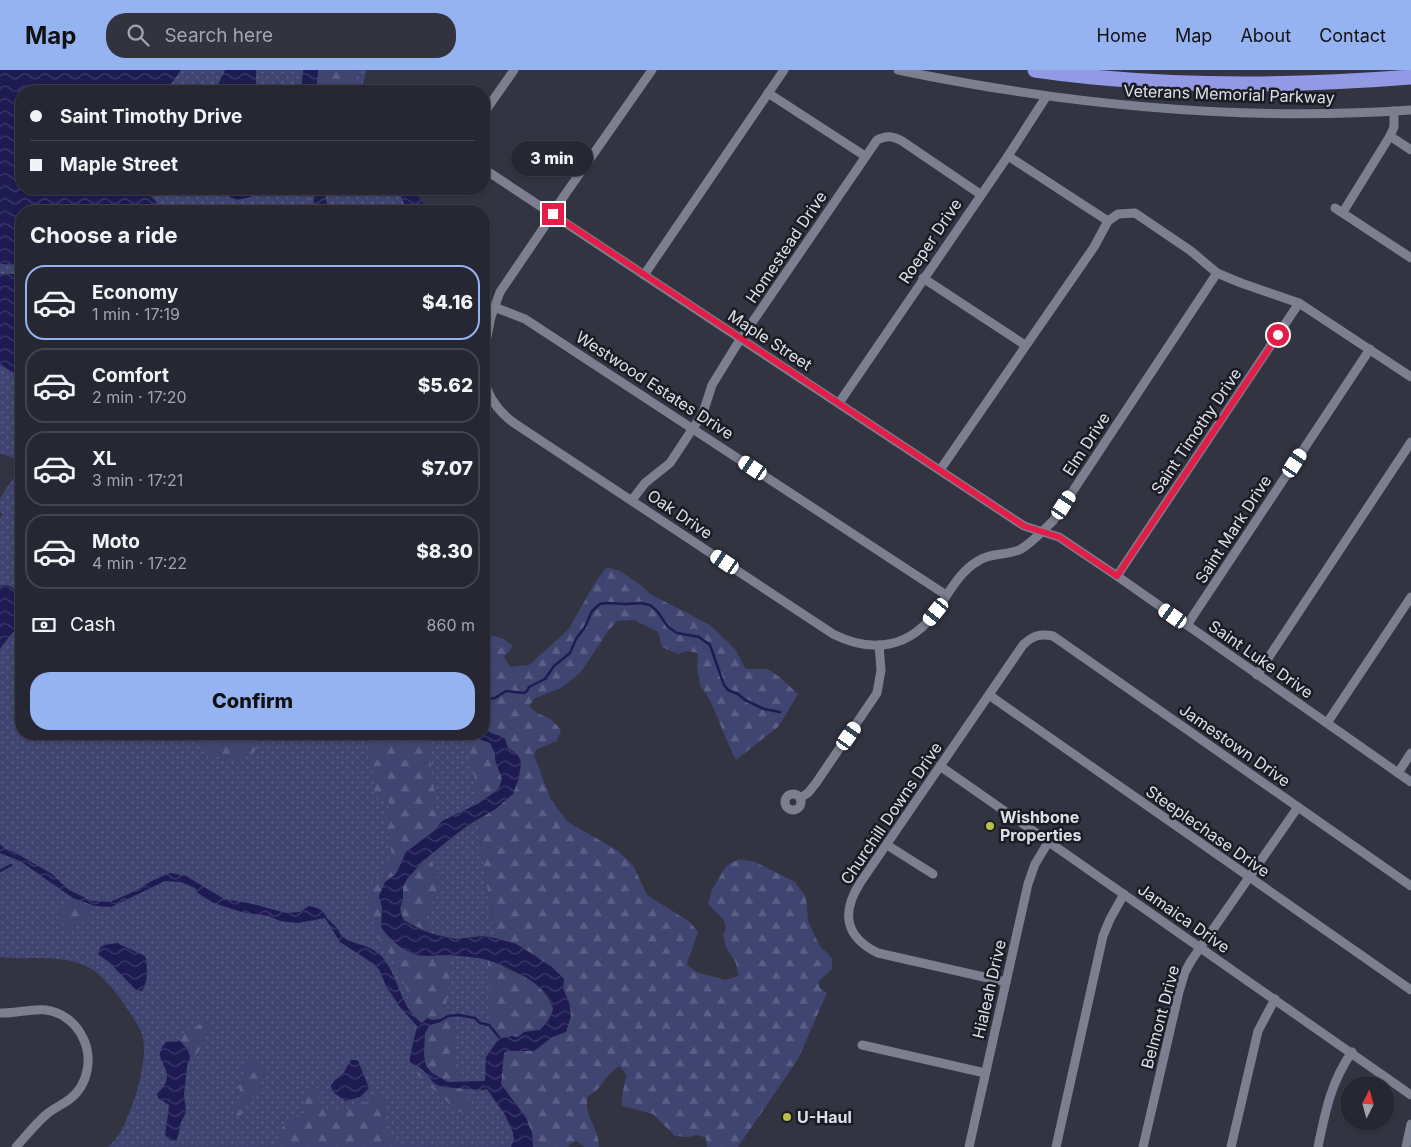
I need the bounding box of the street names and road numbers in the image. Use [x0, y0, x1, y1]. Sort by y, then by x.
street label: Veterans Memorial Parkway [1123, 80, 1335, 108]
street label: Homestead Drive [741, 187, 831, 307]
street label: Roeper Drive [894, 195, 966, 287]
street label: Maple Street [724, 305, 816, 375]
street label: Westwood Estates Drive [572, 327, 738, 443]
street label: Saint Timothy Drive [1146, 364, 1246, 498]
street label: Elm Drive [1058, 408, 1114, 480]
street label: Saint Mark Drive [1191, 471, 1275, 587]
street label: Oak Drive [644, 485, 716, 543]
street label: Saint Luke Drive [1205, 616, 1317, 702]
street label: Jamestown Drive [1176, 699, 1294, 791]
street label: Churchill Downs Drive [836, 738, 946, 888]
street label: Steeplechase Drive [1142, 781, 1274, 881]
street label: Jamaica Drive [1134, 879, 1234, 957]
street label: Hialeah Drive [968, 938, 1010, 1040]
street label: Belmont Drive [1137, 963, 1183, 1071]

